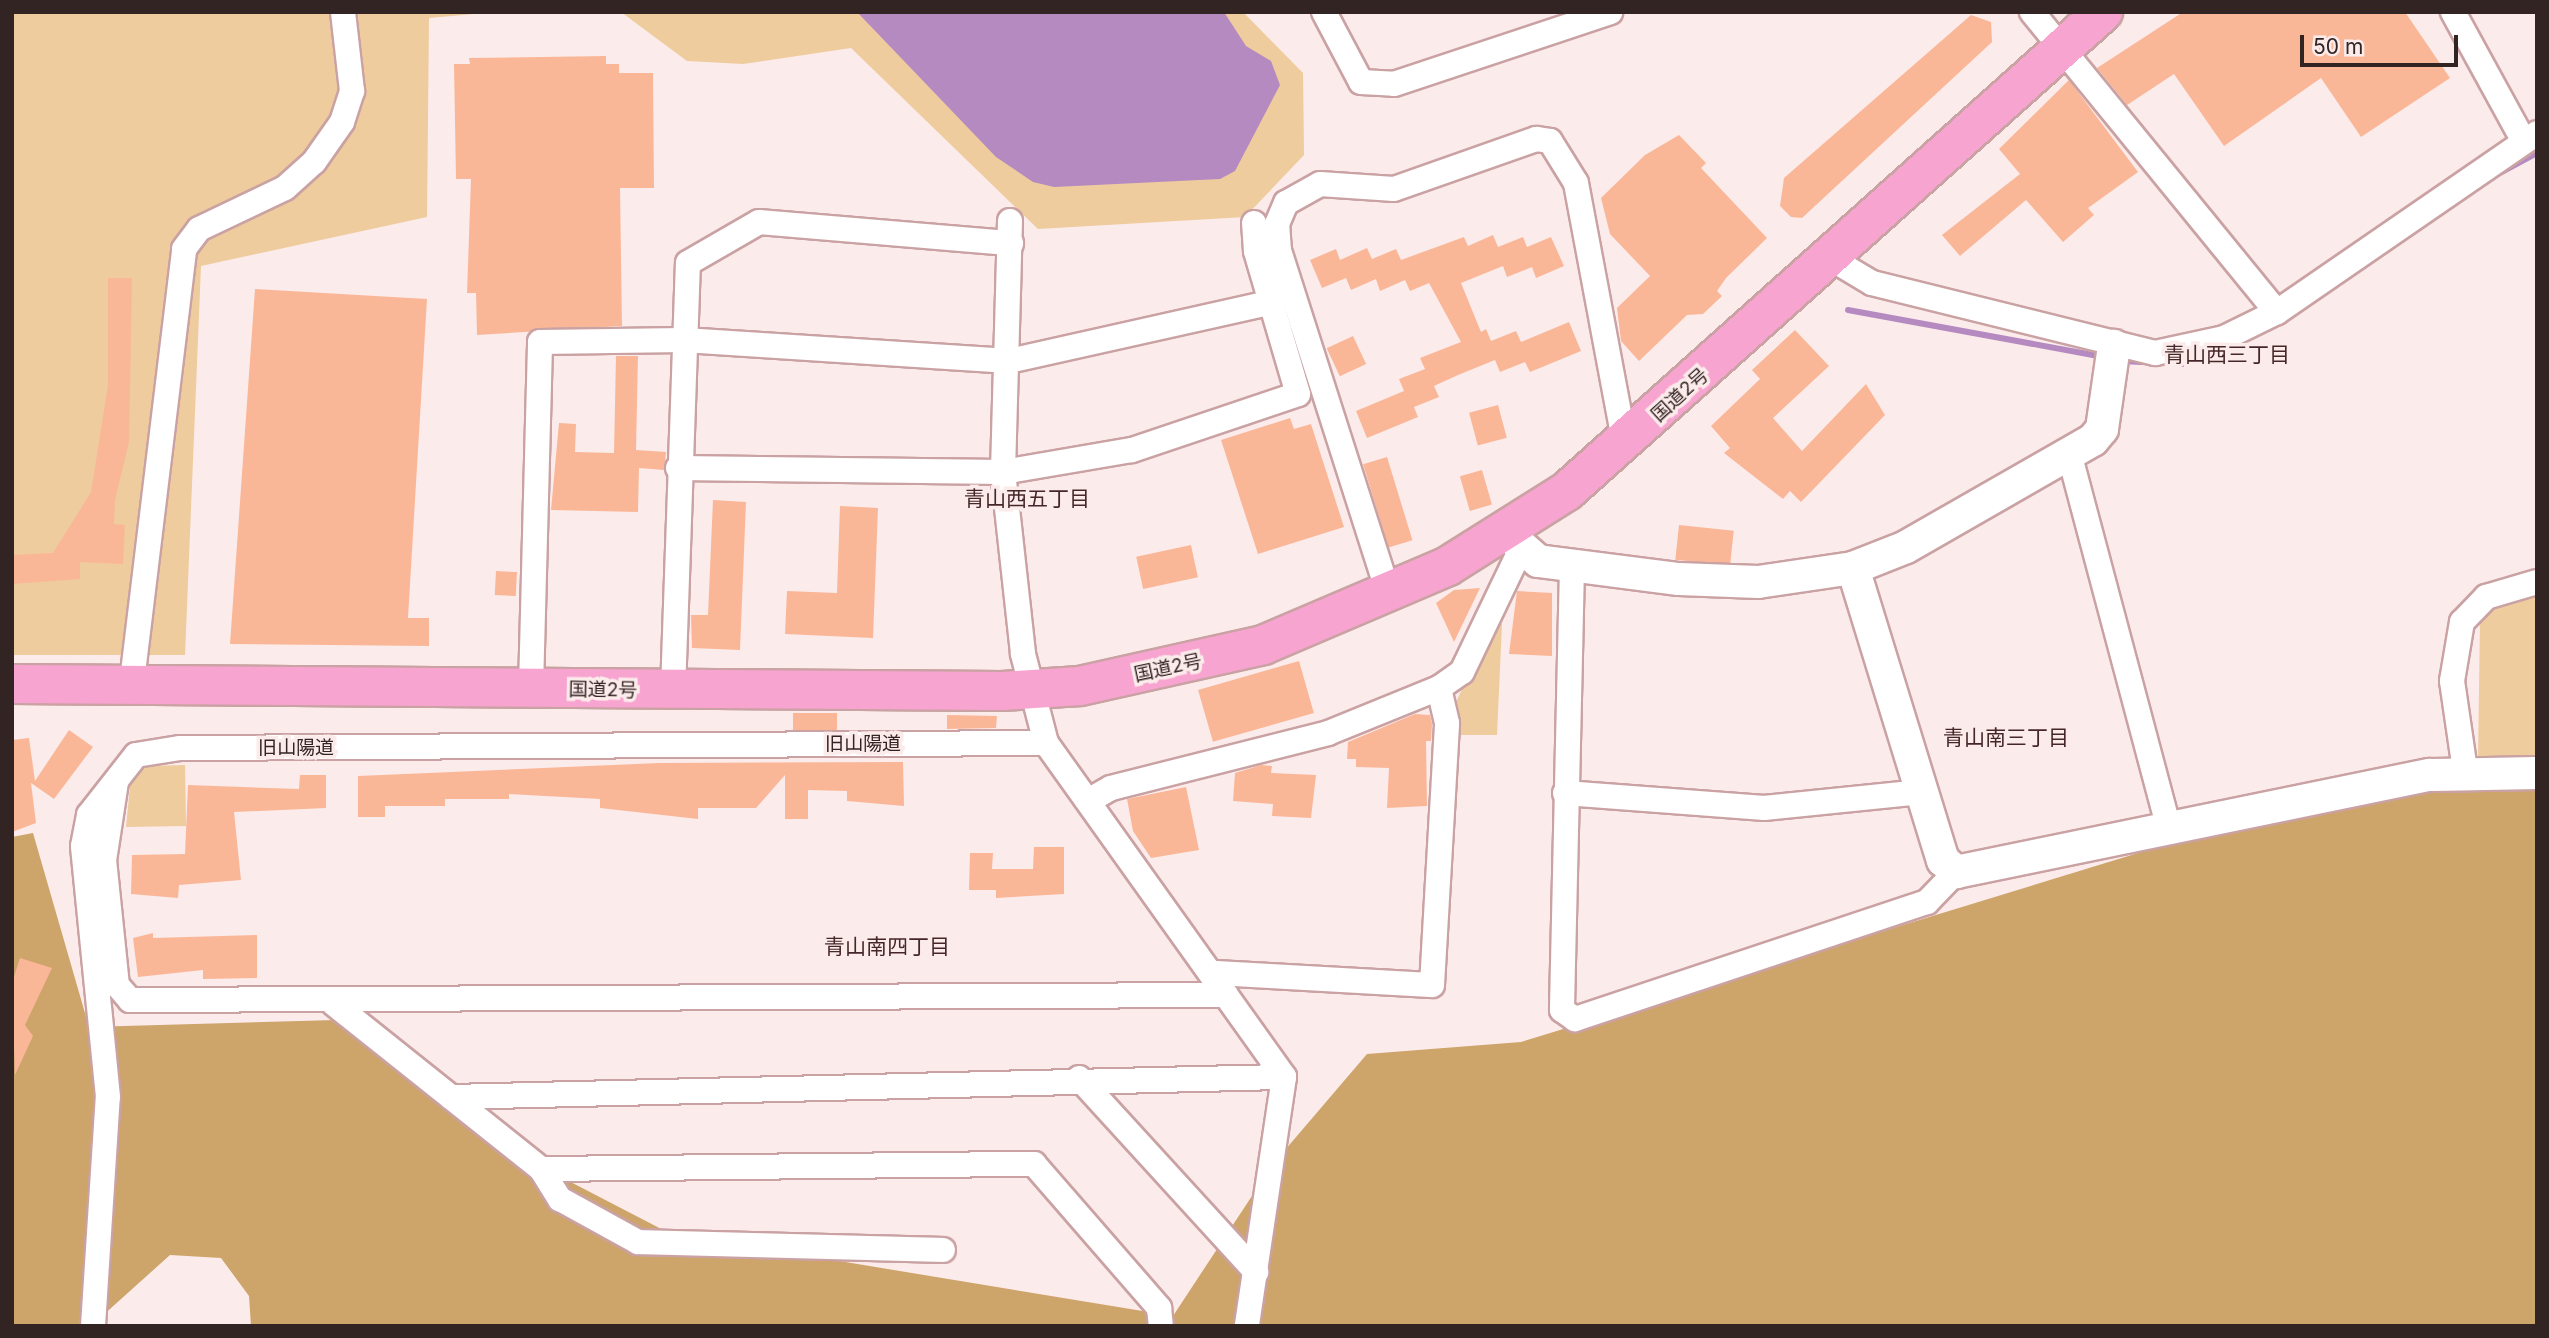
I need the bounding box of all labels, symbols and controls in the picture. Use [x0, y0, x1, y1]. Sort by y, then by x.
scale bar [2304, 21, 2462, 65]
text: 50 m [2313, 34, 2363, 59]
district label: 青山西三丁目 [2164, 342, 2290, 368]
street label: 国道2号 [1647, 364, 1713, 426]
district label: 青山西五丁目 [964, 486, 1090, 512]
street label: 国道2号 [1132, 650, 1204, 686]
street label: 国道2号 [569, 678, 637, 702]
district label: 青山南三丁目 [1943, 725, 2069, 751]
street label: 旧山陽道 [825, 733, 901, 755]
street label: 旧山陽道 [258, 737, 334, 759]
district label: 青山南四丁目 [824, 934, 950, 960]

